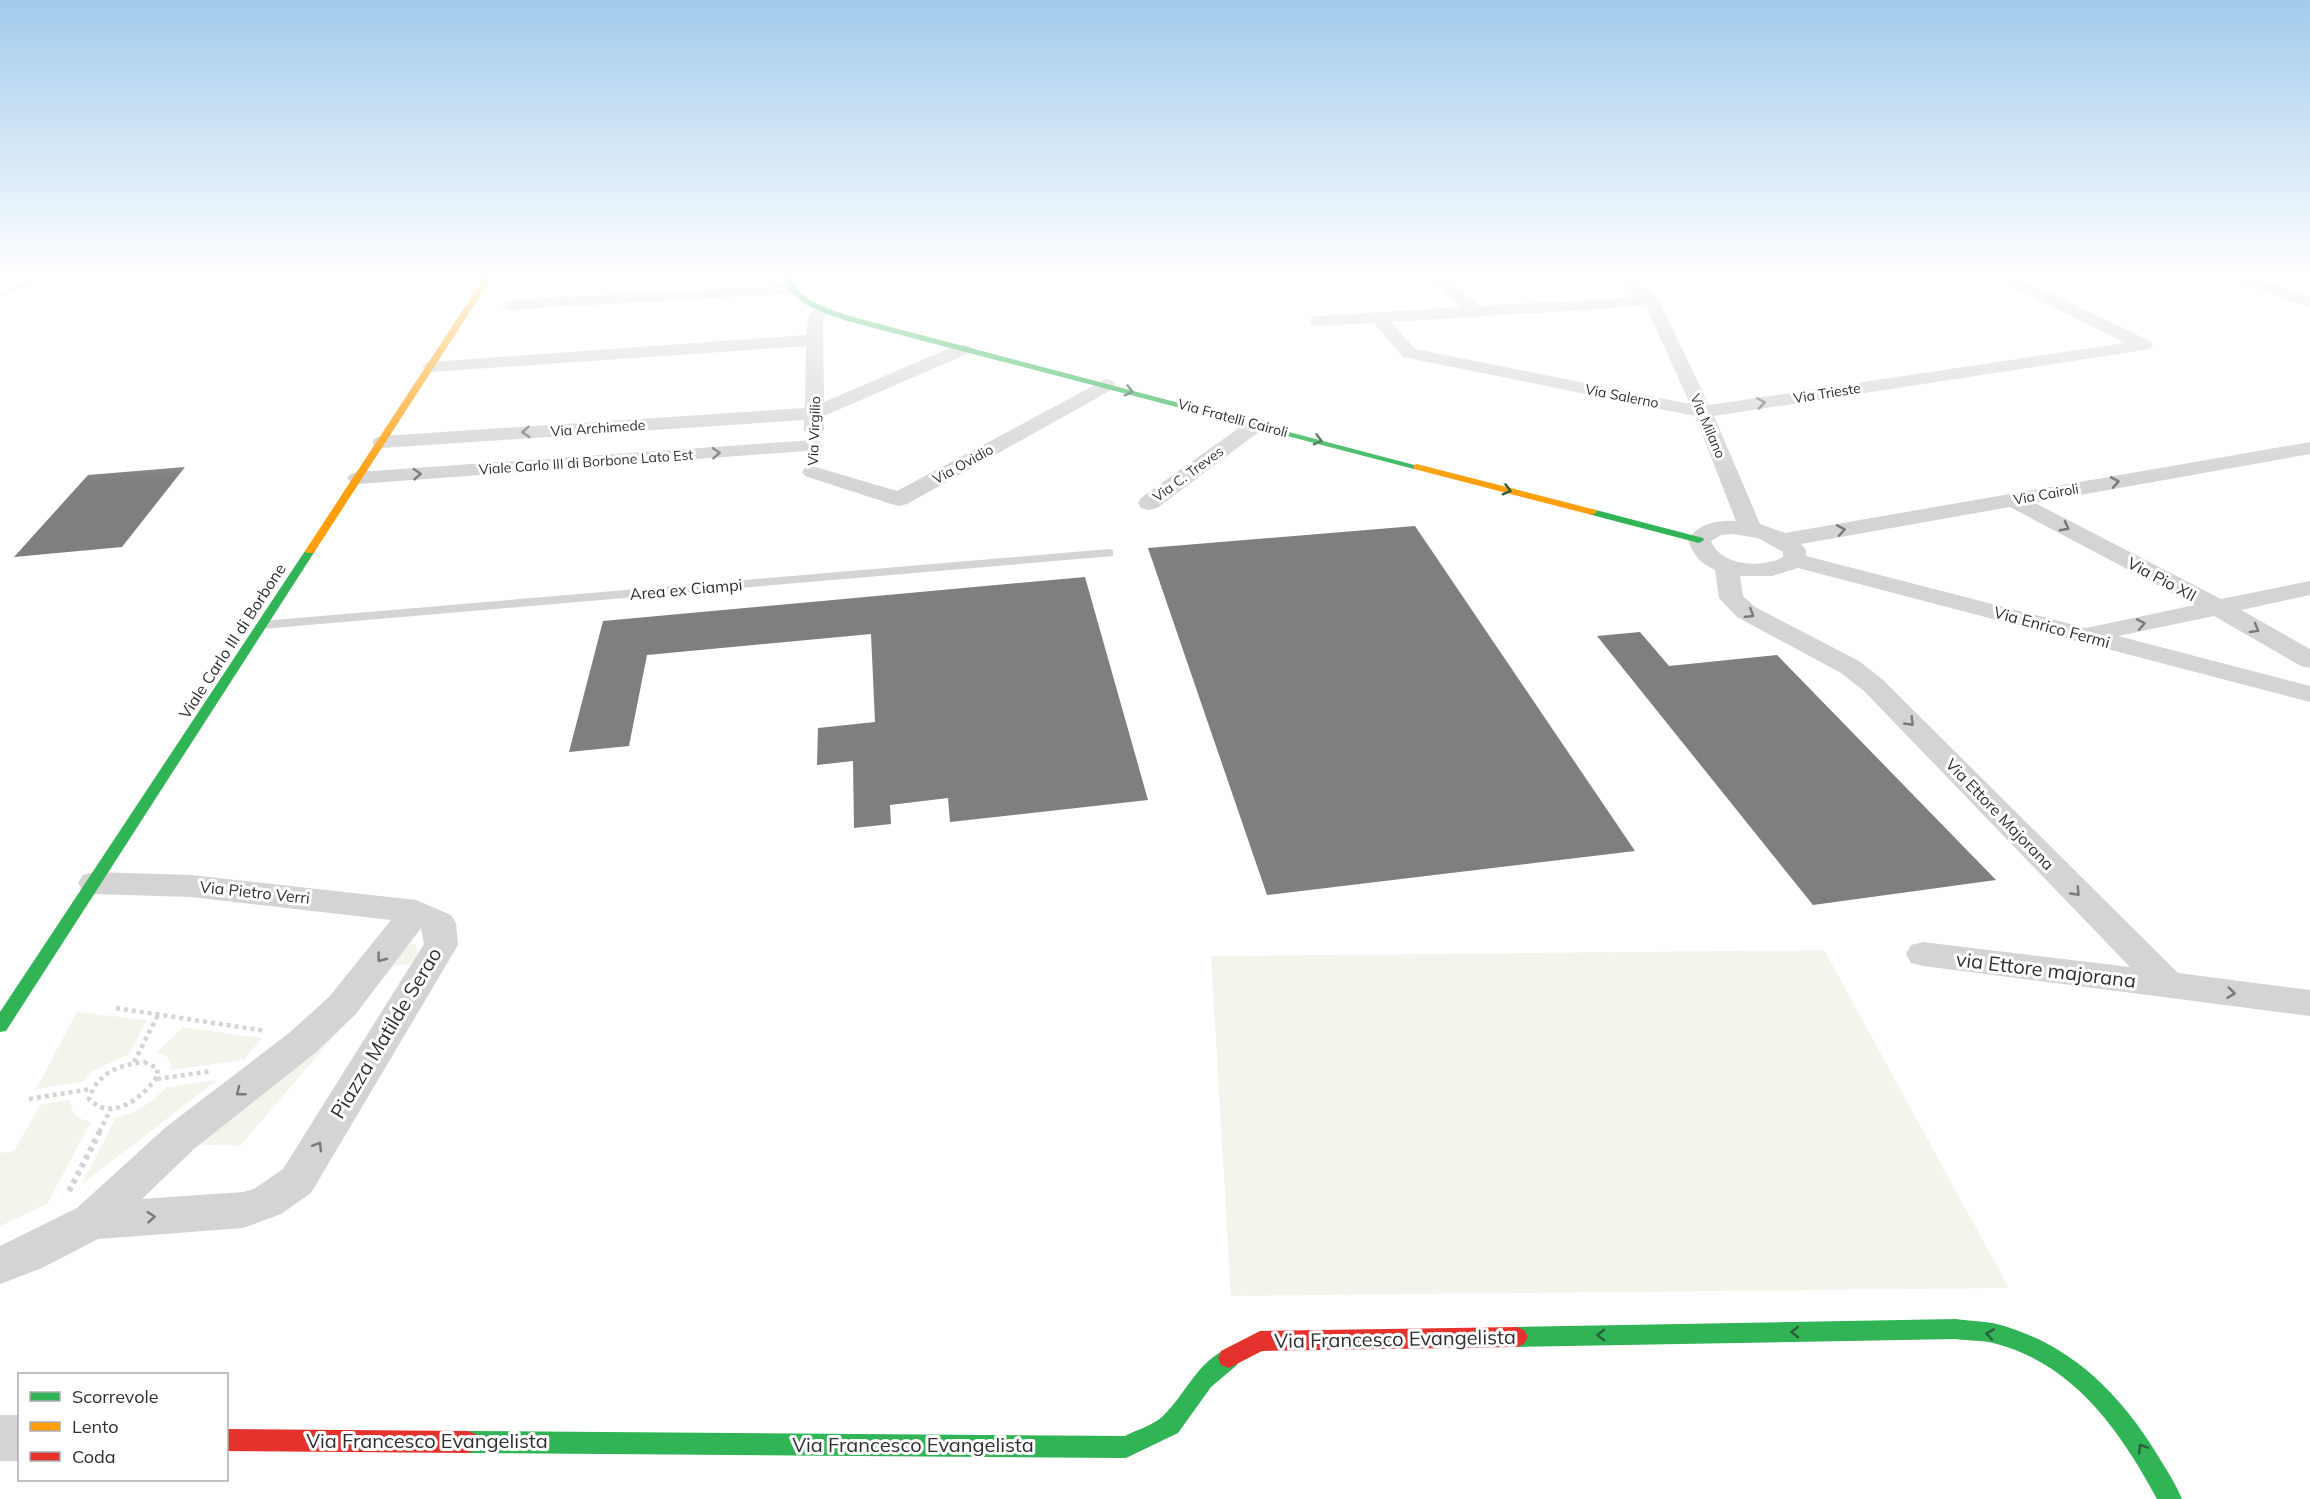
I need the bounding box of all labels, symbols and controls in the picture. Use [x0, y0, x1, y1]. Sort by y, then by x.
street label: Via Trieste [1792, 379, 1862, 407]
street label: Via Salerno [1584, 380, 1660, 412]
one-way arrow [1123, 384, 1134, 396]
street label: Via Milano [1686, 391, 1730, 461]
street label: Via Fratelli Cairoli [1176, 395, 1290, 441]
street label: Via Virgilio [804, 396, 824, 466]
one-way arrow [1756, 398, 1766, 410]
street label: Via Archimede [550, 416, 646, 440]
one-way arrow [521, 426, 530, 439]
one-way arrow [1313, 433, 1323, 446]
street label: Via Ovidio [930, 440, 996, 488]
street label: Via C. Treves [1149, 442, 1227, 506]
street label: Viale Carlo III di Borbone Lato Est [478, 446, 694, 478]
one-way arrow [712, 447, 721, 460]
one-way arrow [412, 468, 421, 481]
one-way arrow [2110, 476, 2120, 489]
street label: Via Cairoli [2012, 479, 2080, 509]
one-way arrow [1501, 482, 1511, 495]
one-way arrow [2058, 520, 2069, 531]
one-way arrow [1835, 524, 1845, 537]
street label: Via Pio XII [2124, 553, 2200, 605]
street label: Viale Carlo III di Borbone [174, 560, 290, 722]
street label: Area ex Ciampi [629, 574, 743, 604]
street label: Via Enrico Fermi [1992, 602, 2112, 652]
one-way arrow [1744, 606, 1754, 618]
one-way arrow [2136, 618, 2146, 631]
one-way arrow [2249, 622, 2259, 633]
one-way arrow [1903, 716, 1914, 726]
street label: Via Ettore Majorana [1942, 754, 2058, 874]
street label: Via Pietro Verri [199, 876, 311, 908]
one-way arrow [2069, 885, 2080, 895]
street label: Piazza Matilde Serao [325, 943, 447, 1123]
street label: via Ettore majorana [1955, 946, 2137, 993]
one-way arrow [377, 952, 388, 963]
one-way arrow [2227, 986, 2236, 999]
one-way arrow [236, 1085, 247, 1096]
one-way arrow [310, 1142, 322, 1152]
one-way arrow [146, 1210, 155, 1223]
street label: Via Francesco Evangelista [1274, 1324, 1516, 1353]
one-way arrow [1791, 1326, 1800, 1338]
one-way arrow [1985, 1328, 1995, 1341]
one-way arrow [1596, 1329, 1605, 1342]
legend [18, 1373, 228, 1481]
text: Scorrevole [72, 1385, 159, 1408]
text: Lento [72, 1415, 119, 1438]
street label: Via Francesco Evangelista [306, 1428, 548, 1453]
street label: Via Francesco Evangelista [792, 1432, 1034, 1457]
one-way arrow [2137, 1444, 2149, 1454]
text: Coda [72, 1445, 116, 1468]

